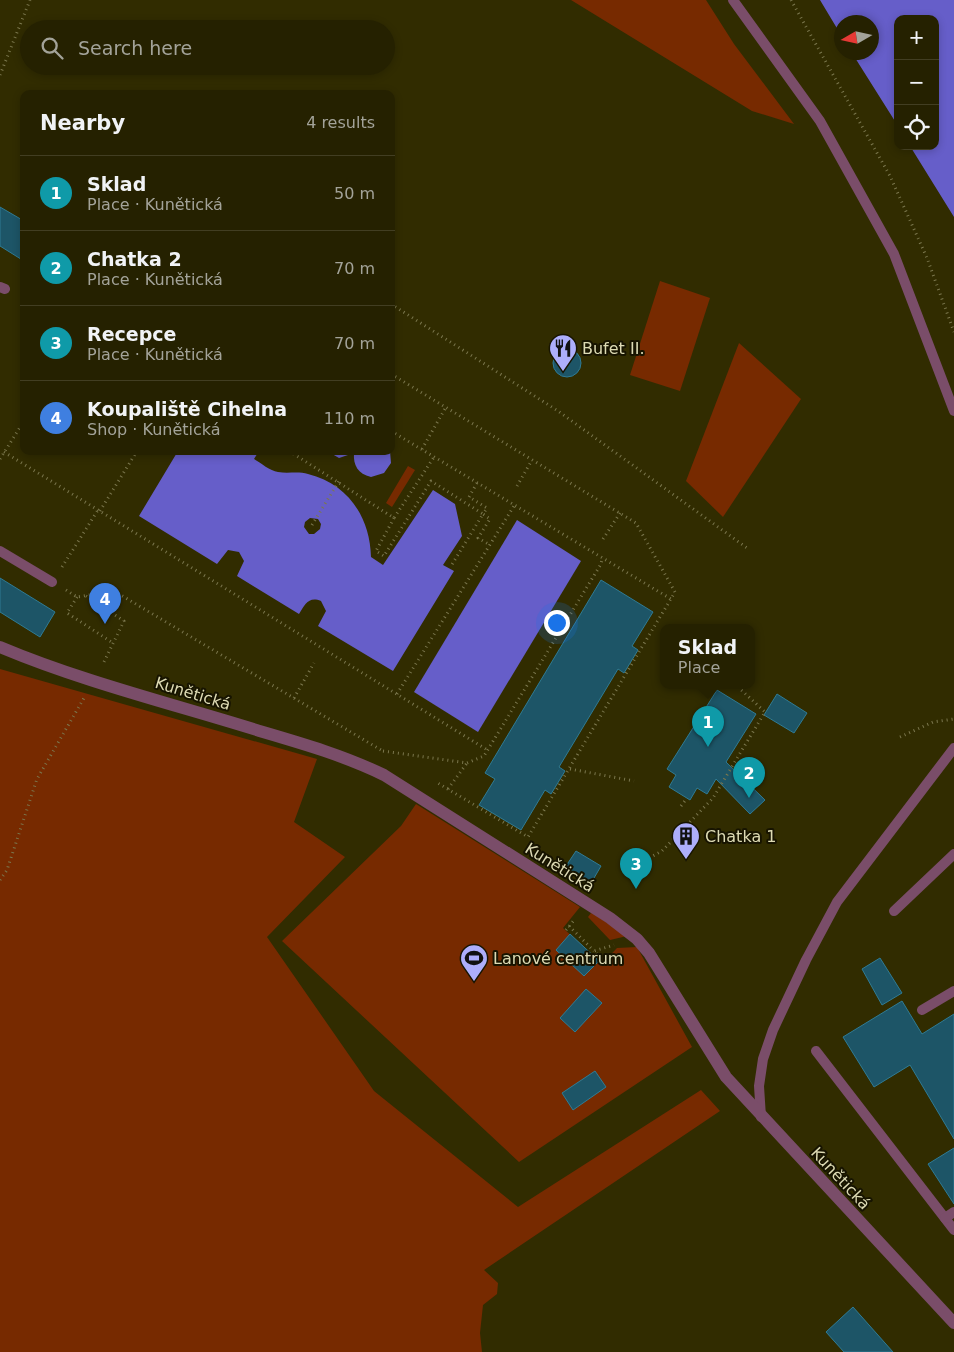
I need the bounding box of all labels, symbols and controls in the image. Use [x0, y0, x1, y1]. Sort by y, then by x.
north arrow [834, 15, 879, 60]
map controls [894, 15, 939, 150]
button: + [894, 15, 939, 60]
search box [20, 20, 395, 75]
icon: search [38, 34, 66, 62]
text: Search here [78, 37, 192, 59]
button: − [894, 60, 939, 105]
button: locate [894, 105, 939, 150]
text: Nearby [40, 111, 125, 135]
text: 4 results [306, 113, 375, 132]
text: Sklad [87, 173, 146, 195]
text: 1 [50, 184, 62, 203]
text: 50 m [334, 184, 375, 203]
text: Place · Kunětická [87, 195, 223, 214]
text: Chatka 2 [87, 248, 182, 270]
text: 2 [50, 259, 62, 278]
text: 70 m [334, 259, 375, 278]
text: Place · Kunětická [87, 270, 223, 289]
text: Recepce [87, 323, 176, 345]
restaurant icon: Bufet II. [548, 333, 578, 372]
text: 3 [50, 334, 62, 353]
text: 70 m [334, 334, 375, 353]
place label: Bufet II. [582, 339, 644, 358]
text: Place · Kunětická [87, 345, 223, 364]
text: Koupaliště Cihelna [87, 398, 287, 420]
text: 4 [50, 409, 62, 428]
text: 110 m [324, 409, 375, 428]
text: Shop · Kunětická [87, 420, 221, 439]
pin: 4 [89, 583, 121, 624]
your location [544, 610, 570, 636]
popup [660, 624, 755, 689]
text: Sklad [678, 636, 737, 658]
text: Place [678, 658, 720, 677]
street label: Kunětická [153, 673, 233, 714]
pin: 1 [692, 706, 724, 747]
pin: 2 [733, 757, 765, 798]
building icon: Chatka 1 [671, 821, 701, 860]
place label: Chatka 1 [705, 827, 776, 846]
street label: Kunětická [522, 839, 598, 896]
pin: 3 [620, 848, 652, 889]
sports icon: Lanové centrum [459, 943, 489, 982]
place label: Lanové centrum [493, 949, 623, 968]
street label: Kunětická [807, 1143, 874, 1213]

